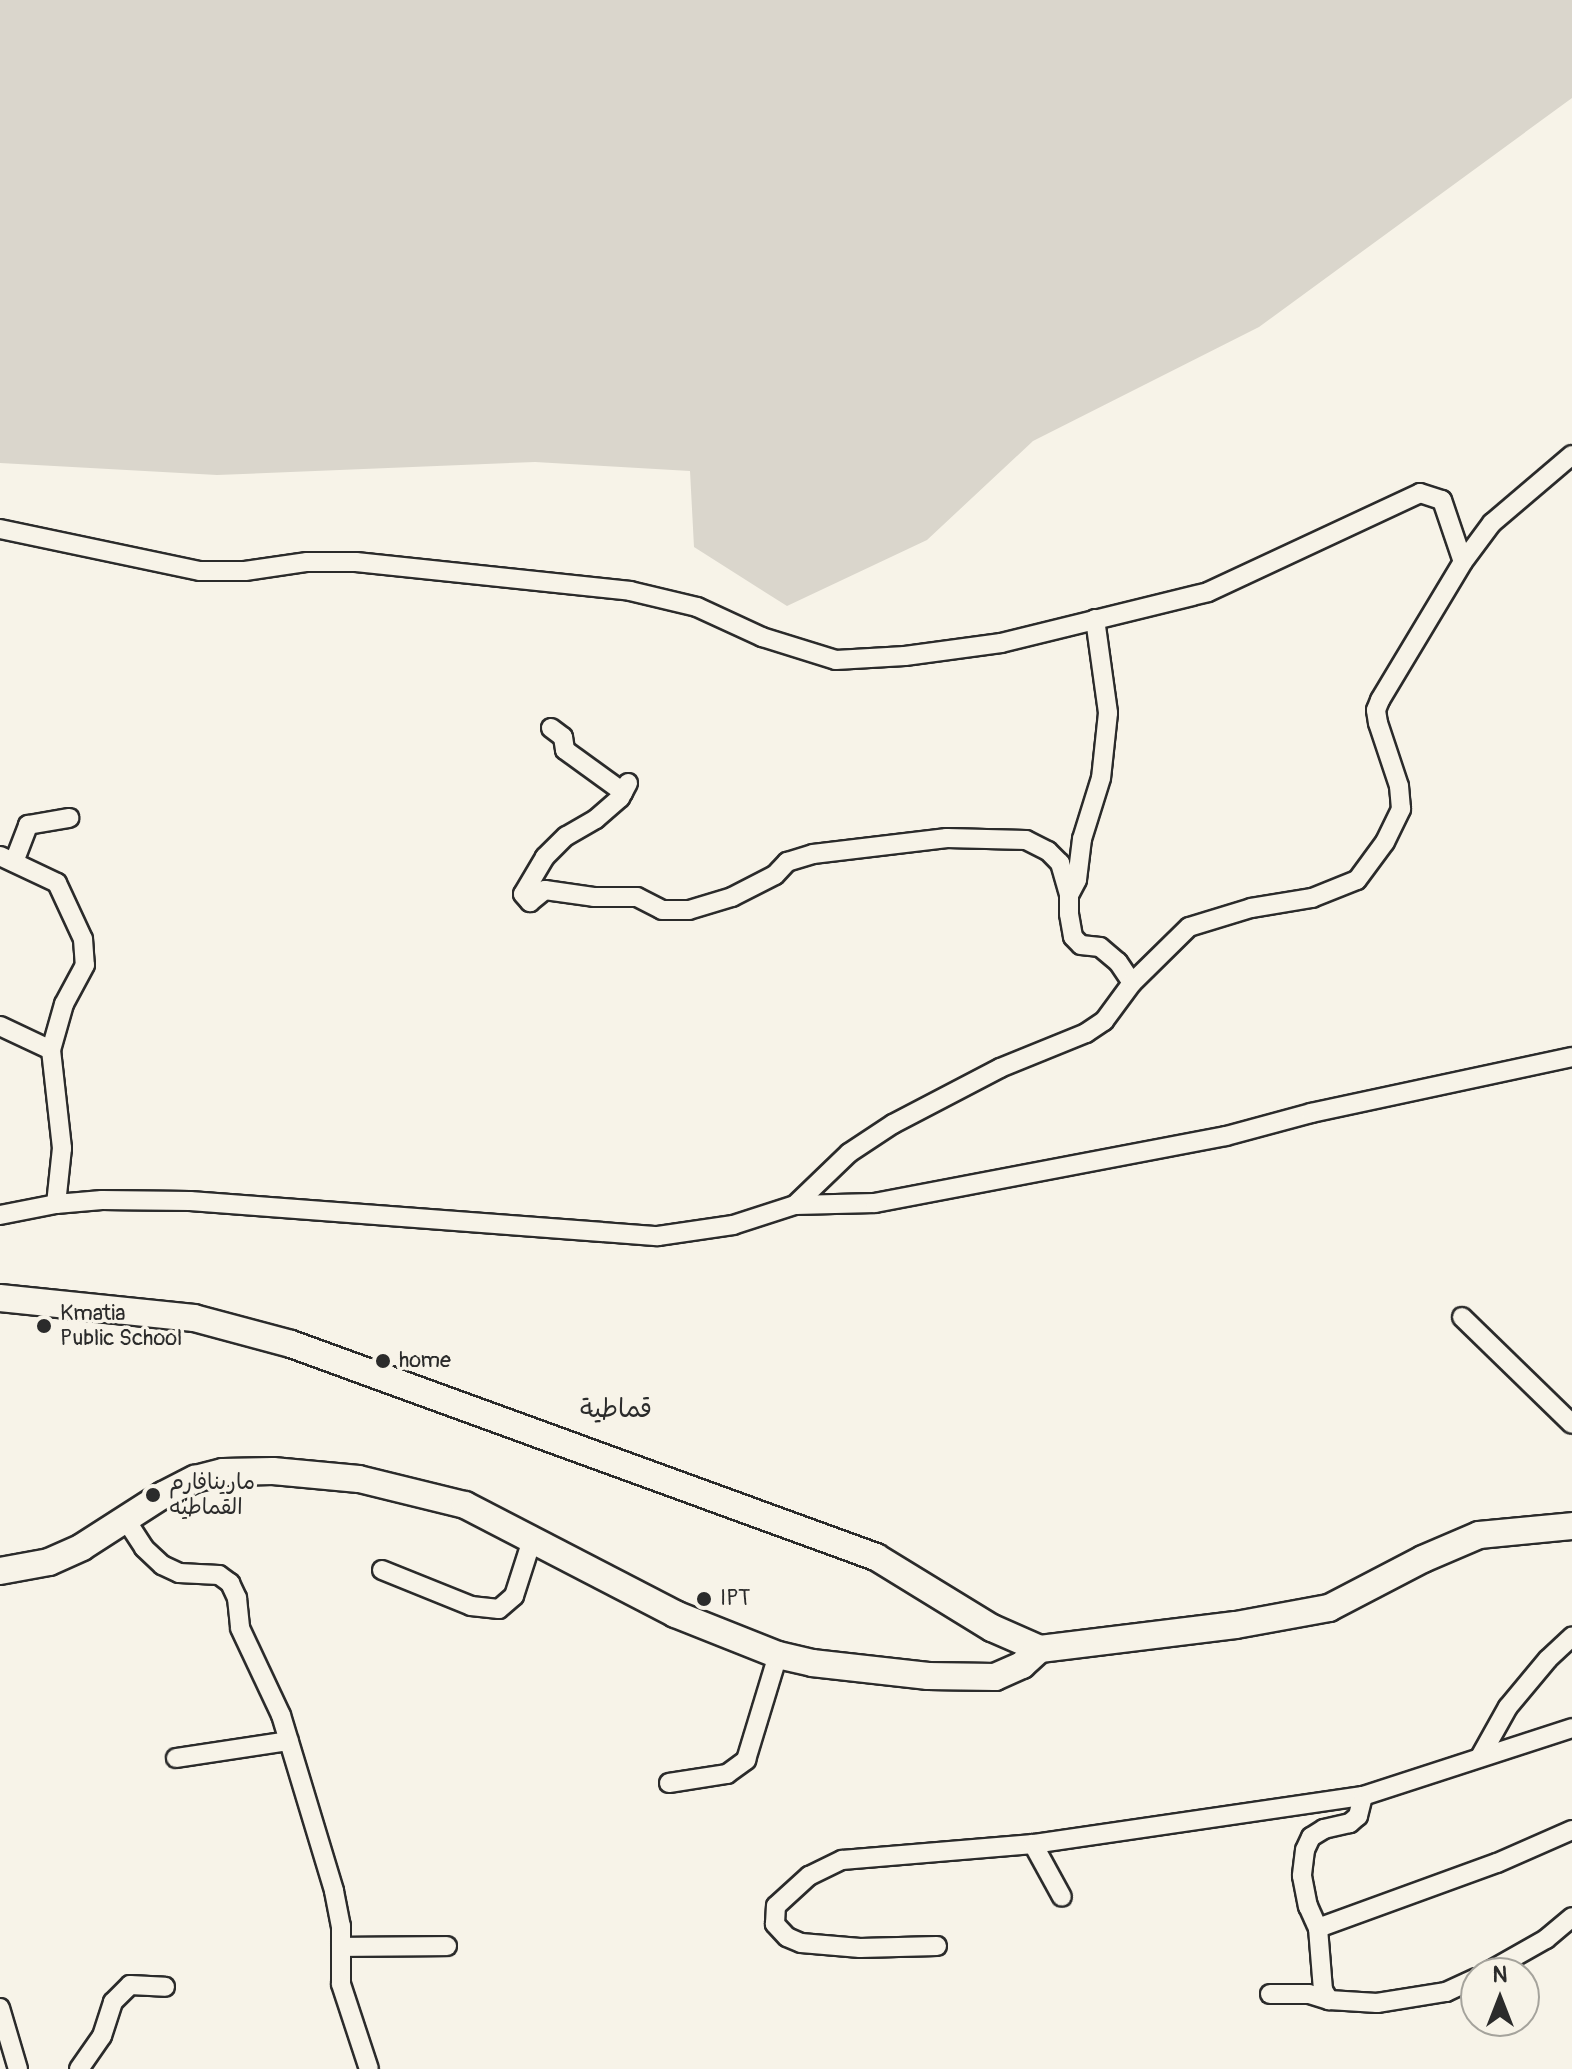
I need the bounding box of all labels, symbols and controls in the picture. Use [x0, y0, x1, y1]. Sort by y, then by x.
place label: Kmatia Public School [60, 1300, 182, 1352]
marker: Kmatia Public School [35, 1317, 53, 1335]
place label: home [399, 1348, 451, 1374]
marker: home [374, 1352, 392, 1370]
district label: قماطية [580, 1394, 652, 1426]
place label: مارينافارم القماطيه [169, 1469, 255, 1520]
marker: مارينافارم القماطيه [144, 1486, 162, 1504]
place label: IPT [720, 1586, 751, 1612]
marker: IPT [695, 1590, 713, 1608]
north arrow [1460, 1957, 1540, 2037]
text: N [1493, 1961, 1507, 1989]

